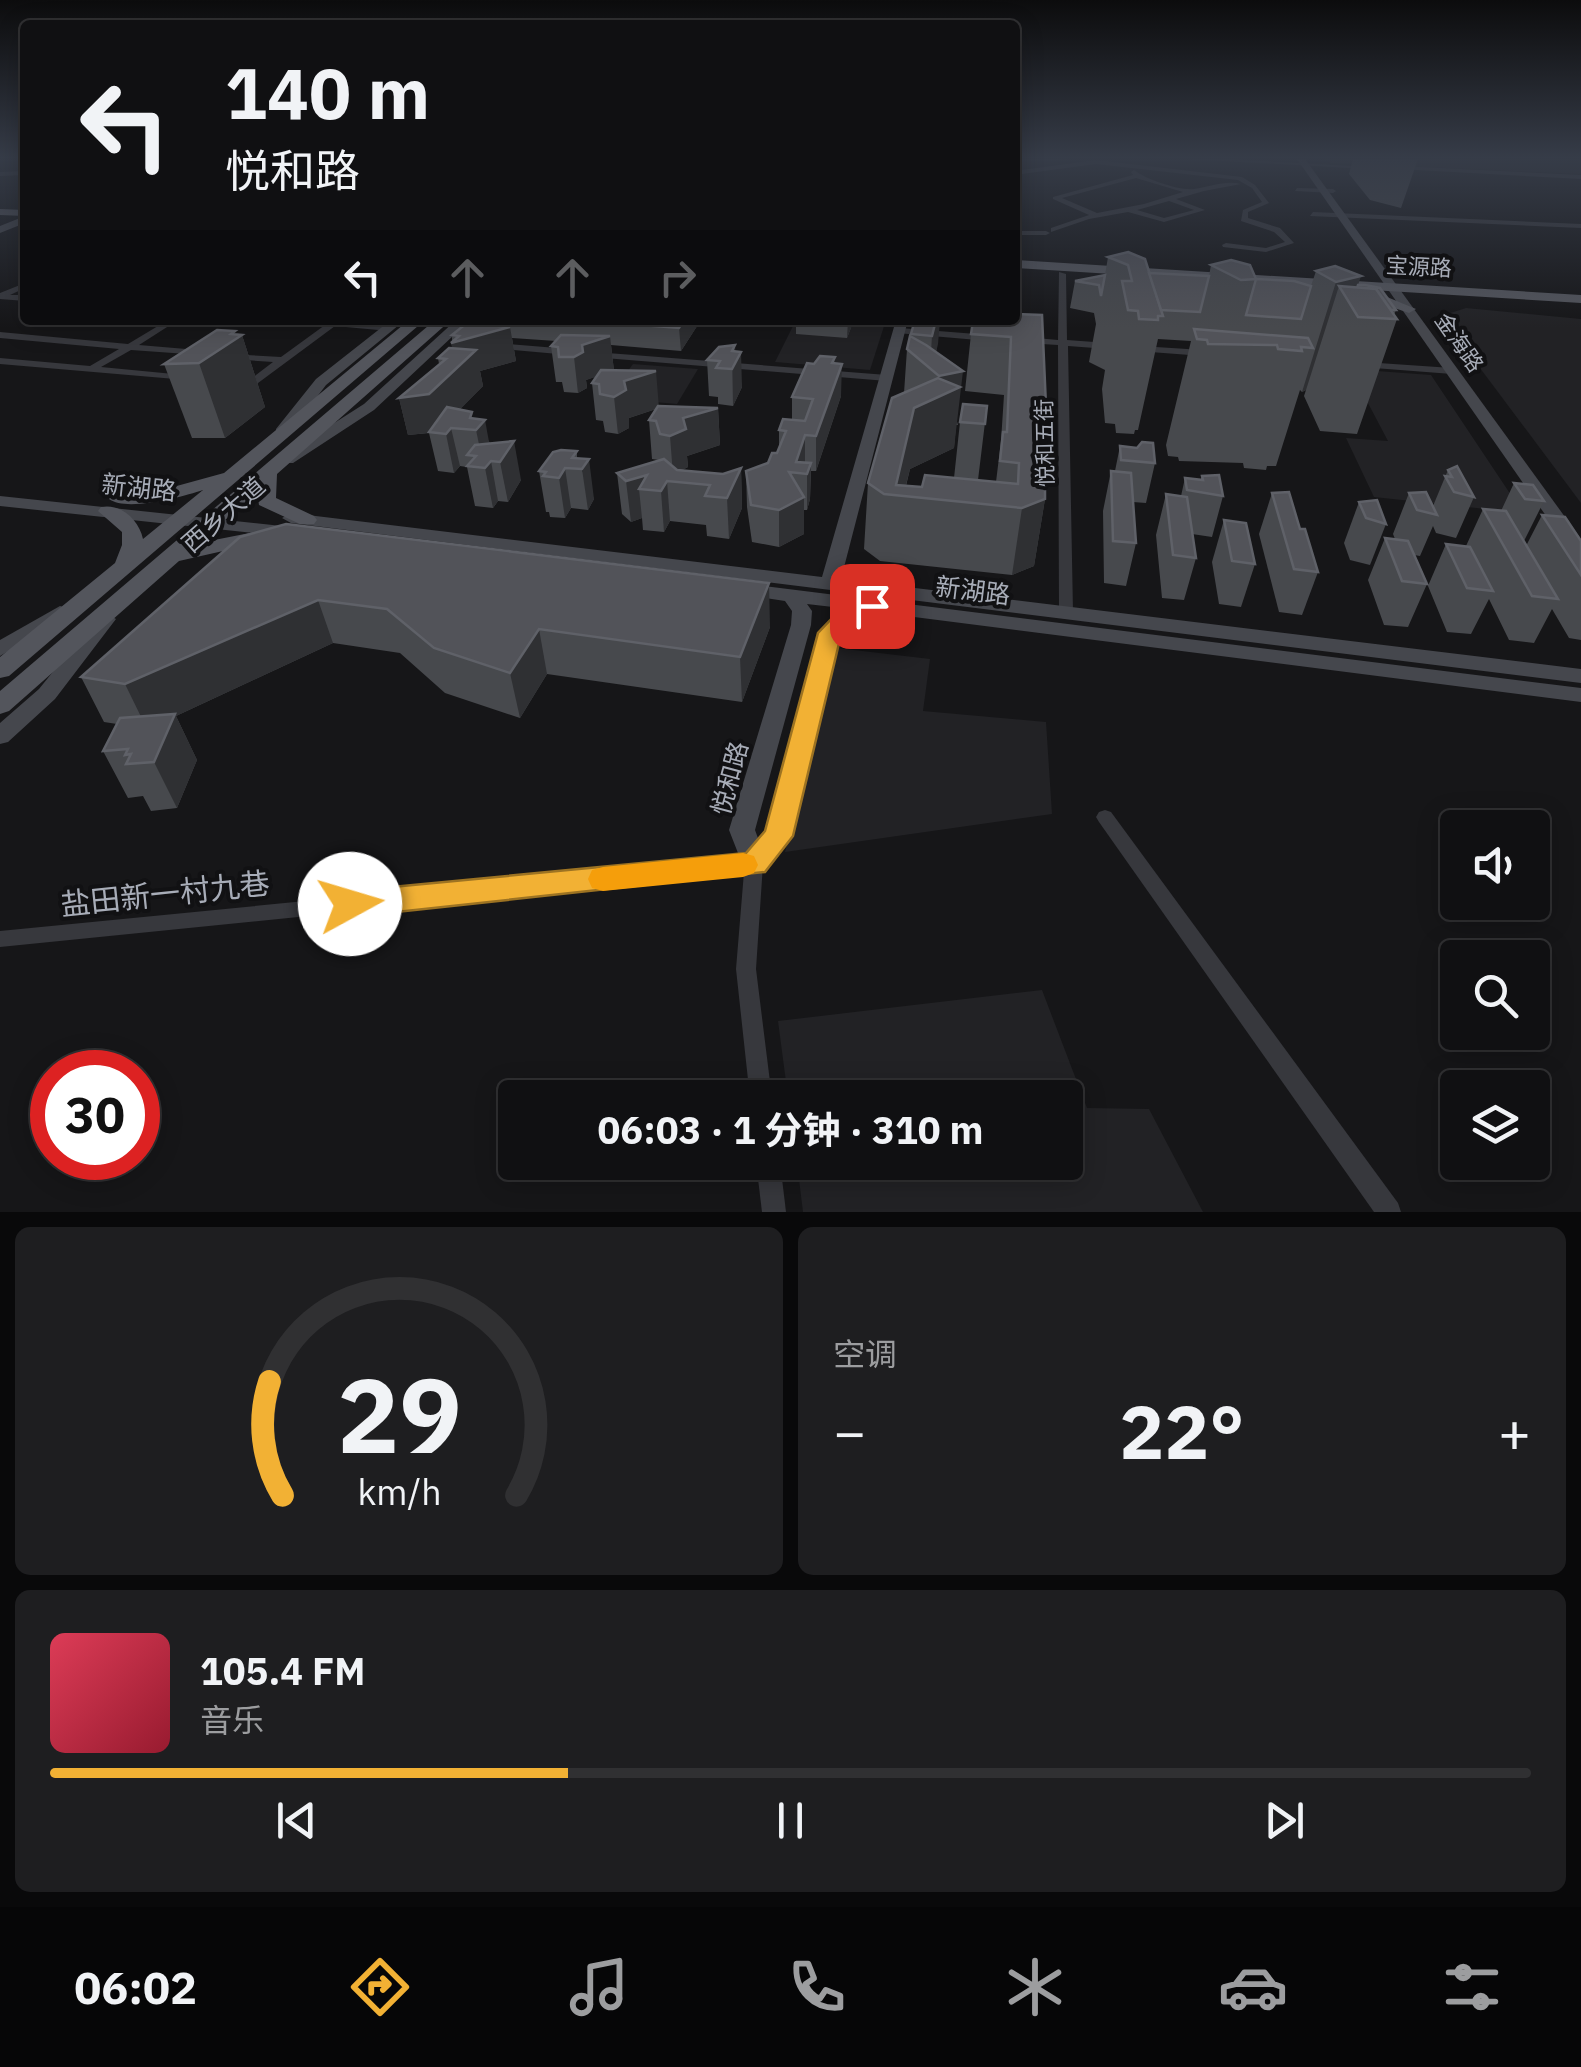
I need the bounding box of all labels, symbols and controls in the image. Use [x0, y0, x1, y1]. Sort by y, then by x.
text: 140 m [225, 47, 430, 138]
icon: left [60, 60, 190, 190]
text: 悦和路 [225, 141, 360, 199]
icon: left [335, 250, 390, 305]
icon: ahead [440, 250, 495, 305]
icon: ahead [545, 250, 600, 305]
icon: right [650, 250, 705, 305]
street label: 宝源路 [1385, 250, 1453, 282]
street label: 金海路 [1429, 307, 1491, 377]
street label: 悦和五街 [1029, 399, 1059, 487]
street label: 新湖路 [100, 467, 178, 507]
street label: 西乡大道 [174, 469, 272, 559]
pin [830, 564, 915, 649]
street label: 新湖路 [934, 569, 1012, 611]
icon: arrive [845, 579, 900, 634]
street label: 悦和路 [703, 737, 755, 819]
map controls [1440, 810, 1550, 1180]
button: sound [1440, 810, 1550, 920]
position arrow [298, 852, 402, 956]
street label: 盐田新一村九巷 [59, 863, 271, 923]
button: search [1440, 940, 1550, 1050]
speed limit sign: 30 [30, 1050, 160, 1180]
button: layers [1440, 1070, 1550, 1180]
text: 06:03 · 1 分钟 · 310 m [598, 1105, 983, 1154]
text: 空调 [833, 1333, 897, 1375]
text: 29 [337, 1346, 461, 1482]
text: 22° [1119, 1382, 1245, 1480]
text: − [833, 1396, 866, 1467]
text: + [1498, 1396, 1531, 1467]
text: km/h [357, 1468, 441, 1515]
text: 105.4 FM [200, 1646, 365, 1695]
text: 音乐 [200, 1699, 264, 1741]
icon: previous [269, 1793, 324, 1848]
icon: pause [763, 1793, 818, 1848]
icon: next [1257, 1793, 1312, 1848]
icon: directions [345, 1952, 415, 2022]
icon: music [564, 1952, 634, 2022]
icon: phone [782, 1952, 852, 2022]
icon: climate [1000, 1952, 1070, 2022]
icon: car [1218, 1952, 1288, 2022]
icon: filters [1437, 1952, 1507, 2022]
text: 06:02 [74, 1958, 197, 2016]

